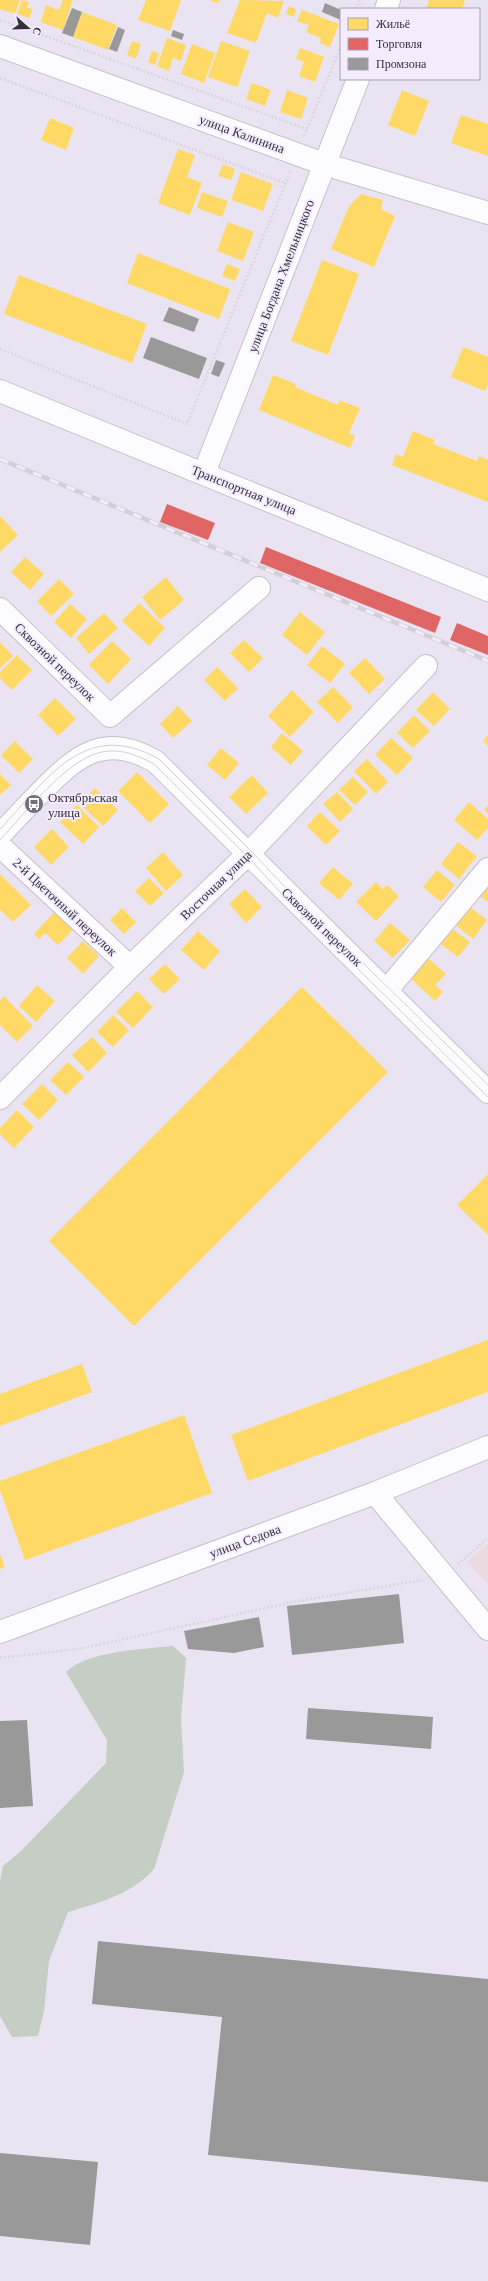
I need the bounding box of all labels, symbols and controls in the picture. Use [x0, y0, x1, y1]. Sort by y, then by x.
north arrow [8, 8, 48, 48]
legend [340, 8, 480, 80]
text: Жильё [376, 17, 410, 31]
text: С [30, 26, 44, 37]
text: Торговля [376, 37, 423, 51]
text: Промзона [376, 57, 427, 71]
street label: улица Калинина [197, 112, 287, 156]
street label: улица Богдана Хмельницкого [245, 197, 317, 355]
street label: Транспортная улица [189, 462, 299, 518]
street label: Сквозной переулок [12, 620, 99, 705]
place label: Октябрьская улица [48, 790, 118, 820]
bus stop icon: Октябрьская улица [23, 793, 45, 815]
street label: Восточная улица [177, 847, 255, 923]
street label: 2-й Цветочный переулок [10, 855, 120, 959]
street label: Сквозной переулок [279, 885, 366, 970]
street label: улица Седова [207, 1521, 283, 1561]

